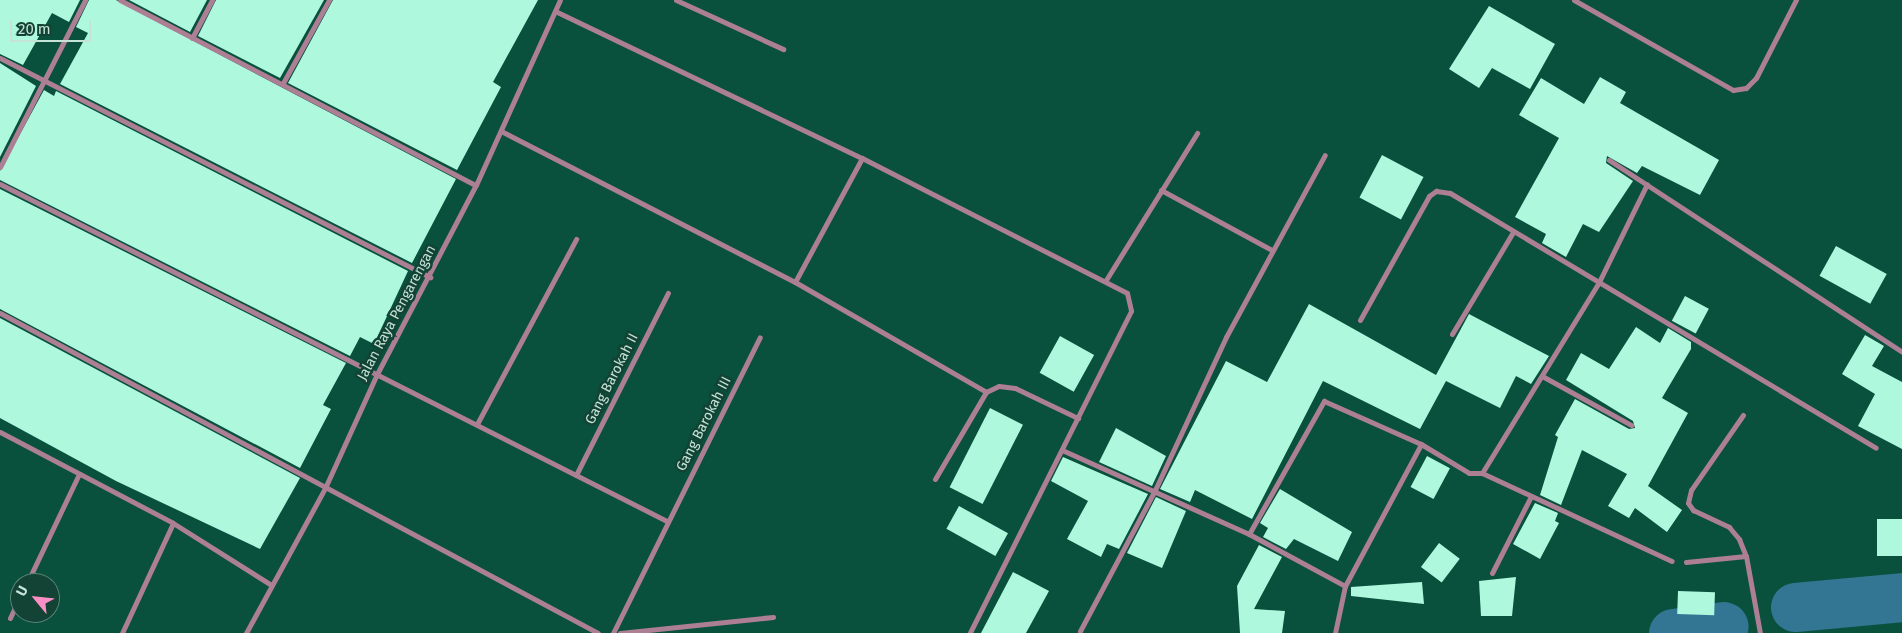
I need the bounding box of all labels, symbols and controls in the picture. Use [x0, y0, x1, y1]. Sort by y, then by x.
scale bar [12, 10, 94, 42]
text: 20 m [18, 20, 51, 38]
street label: Jalan Raya Pengarengan [354, 242, 440, 384]
street label: Gang Barokah II [582, 331, 642, 427]
street label: Gang Barokah III [673, 374, 735, 474]
north arrow [10, 573, 60, 623]
text: U [13, 583, 32, 599]

